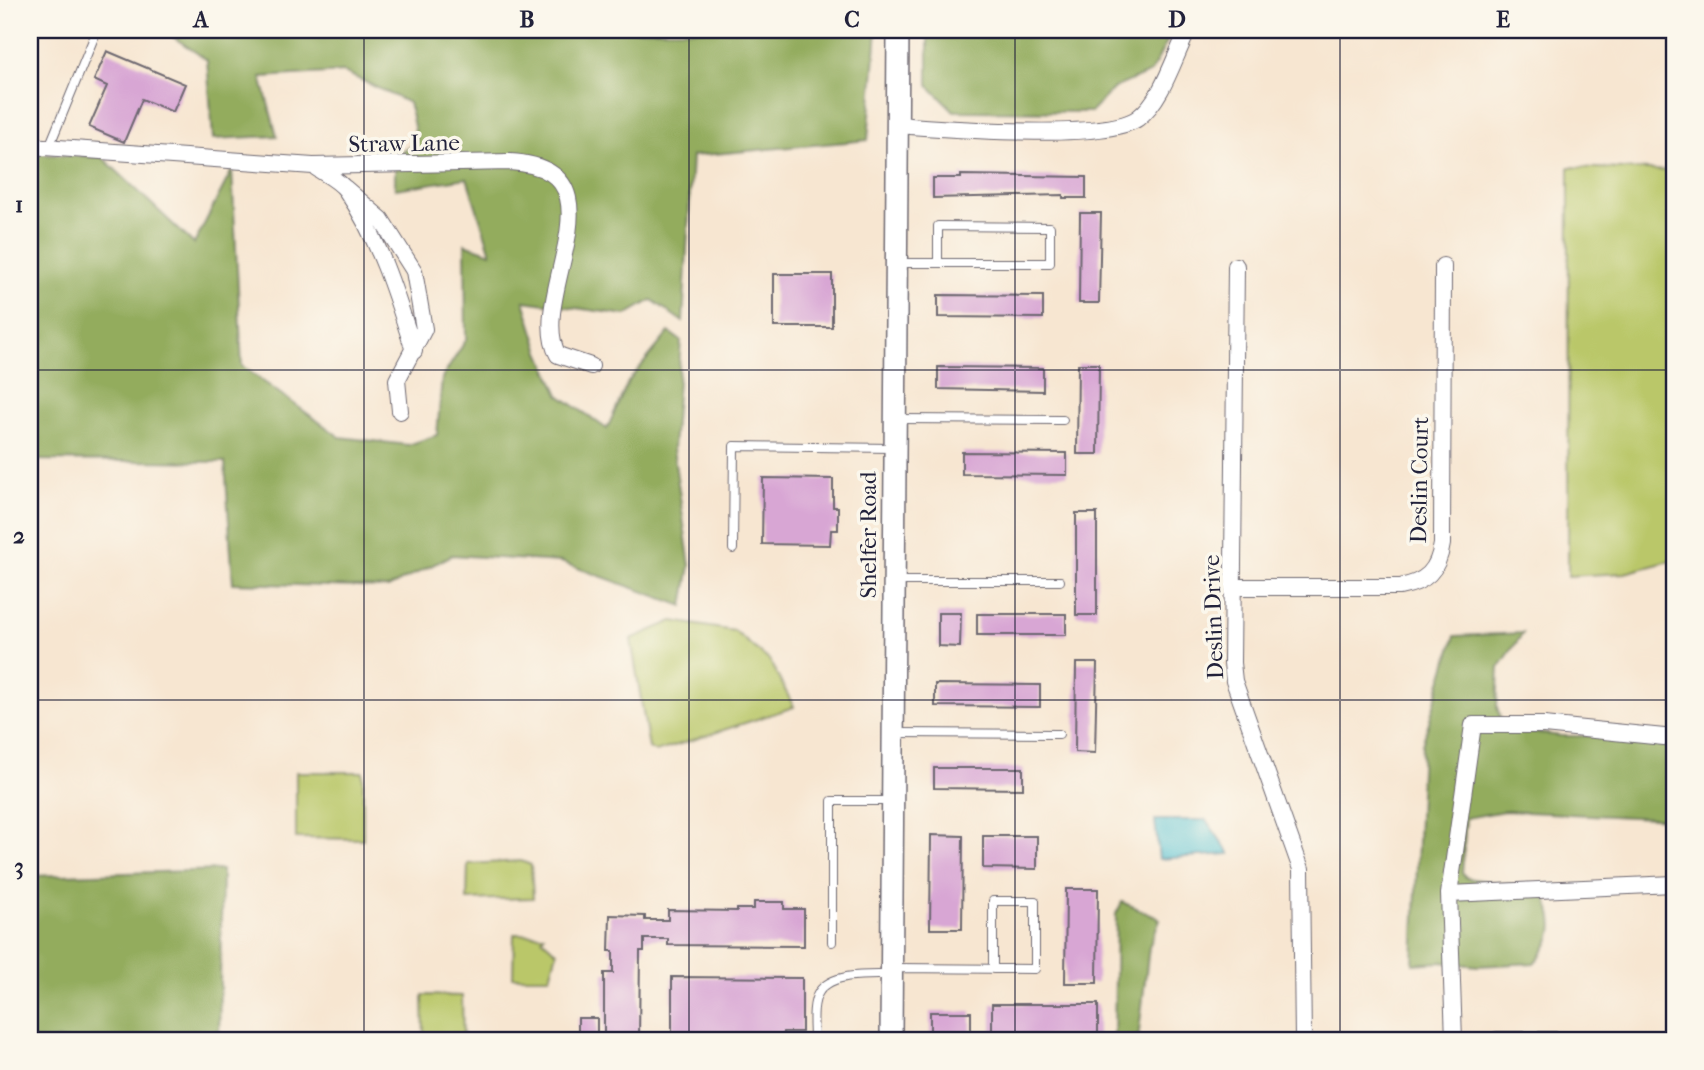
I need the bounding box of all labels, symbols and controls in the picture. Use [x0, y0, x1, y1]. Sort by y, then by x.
text: A [192, 6, 210, 33]
text: B [520, 6, 535, 33]
text: C [844, 6, 860, 33]
text: D [1168, 6, 1186, 33]
text: E [1496, 6, 1510, 33]
street label: Straw Lane [348, 129, 460, 158]
text: 1 [15, 191, 23, 218]
street label: Deslin Court [1405, 416, 1434, 544]
street label: Shelfer Road [855, 471, 882, 598]
text: 2 [13, 522, 25, 549]
street label: Deslin Drive [1198, 554, 1229, 680]
text: 3 [14, 853, 24, 880]

